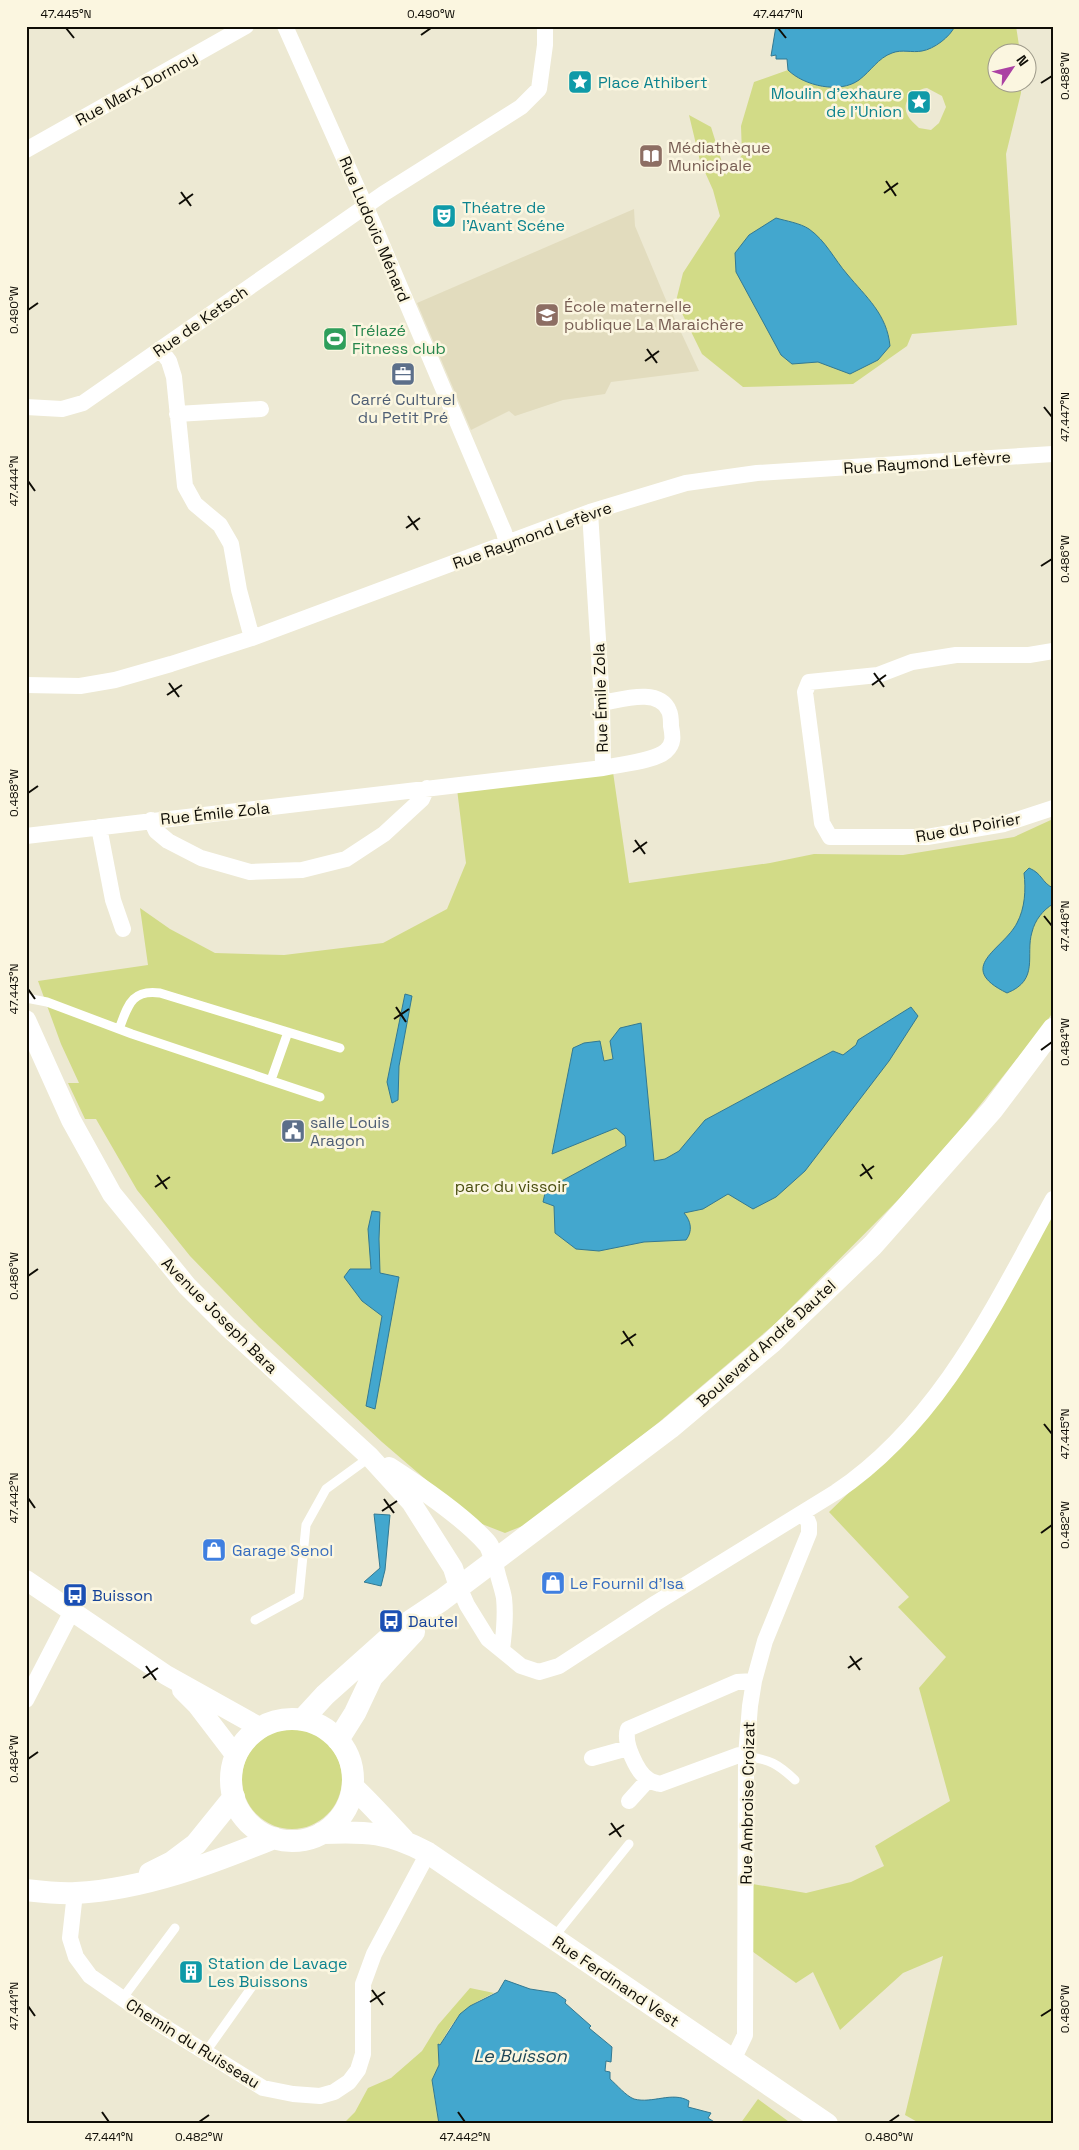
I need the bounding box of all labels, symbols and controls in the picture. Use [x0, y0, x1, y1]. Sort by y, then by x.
text: 47.445°N [41, 6, 91, 22]
text: 0.490°W [407, 6, 456, 22]
text: 47.447°N [753, 6, 803, 22]
north arrow [986, 42, 1036, 92]
street label: Rue Marx Dormoy [72, 46, 201, 131]
text: 0.488°W [1057, 51, 1073, 100]
text: N [1013, 52, 1033, 70]
place icon: Place Athibert [567, 69, 593, 95]
place label: Place Athibert [598, 72, 708, 93]
place label: Moulin d'exhaure de l'Union [771, 83, 902, 122]
place icon: Moulin d'exhaure de l'Union [906, 89, 932, 115]
place label: Médiathèque Municipale [668, 137, 770, 176]
library icon: Médiathèque Municipale [638, 143, 664, 169]
street label: Rue Ludovic Ménard [334, 153, 415, 305]
place label: Théatre de l'Avant Scéne [462, 197, 565, 236]
theatre icon: Théatre de l'Avant Scéne [431, 203, 457, 229]
street label: Rue de Ketsch [149, 281, 252, 362]
text: 0.490°W [6, 285, 22, 334]
place label: École maternelle publique La Maraichère [564, 296, 744, 335]
school or university icon: École maternelle publique La Maraichère [534, 302, 560, 328]
place label: Trélazé Fitness club [352, 320, 446, 359]
sports icon: Trélazé Fitness club [322, 326, 348, 352]
office icon: Carré Culturel du Petit Pré [390, 361, 416, 387]
place label: Carré Culturel du Petit Pré [350, 389, 456, 428]
text: 47.447°N [1057, 392, 1073, 442]
street label: Rue Raymond Lefèvre [843, 446, 1011, 479]
text: 47.444°N [6, 455, 22, 507]
street label: Rue Raymond Lefèvre [450, 497, 615, 574]
text: 0.486°W [1057, 535, 1073, 583]
street label: Rue Émile Zola [588, 643, 613, 753]
text: 0.488°W [6, 768, 22, 817]
street label: Rue Émile Zola [159, 797, 271, 830]
street label: Rue du Poirier [914, 808, 1022, 847]
text: 47.446°N [1057, 900, 1073, 952]
text: 47.443°N [6, 964, 22, 1014]
text: 0.484°W [1057, 1017, 1073, 1066]
place label: salle Louis Aragon [310, 1112, 390, 1151]
public building icon: salle Louis Aragon [280, 1118, 306, 1144]
park label: parc du vissoir [455, 1176, 567, 1197]
text: 0.486°W [6, 1252, 22, 1300]
street label: Avenue Joseph Bara [157, 1253, 282, 1378]
street label: Boulevard André Dautel [692, 1275, 840, 1411]
text: 47.445°N [1057, 1409, 1073, 1459]
text: 47.442°N [6, 1473, 22, 1523]
text: 0.482°W [1057, 1501, 1073, 1549]
shop icon: Garage Senol [201, 1537, 227, 1563]
place label: Garage Senol [232, 1540, 333, 1561]
shop icon: Le Fournil d'Isa [540, 1570, 566, 1596]
place label: Le Fournil d'Isa [570, 1573, 684, 1594]
bus stop icon: Buisson [62, 1582, 88, 1608]
place label: Buisson [92, 1585, 153, 1606]
bus stop icon: Dautel [378, 1608, 404, 1634]
place label: Dautel [408, 1611, 458, 1632]
street label: Rue Ambroise Croizat [736, 1721, 759, 1885]
text: 0.484°W [6, 1734, 22, 1783]
street label: Rue Ferdinand Vest [548, 1931, 683, 2032]
place label: Station de Lavage Les Buissons [208, 1953, 347, 1992]
building icon: Station de Lavage Les Buissons [178, 1959, 204, 1985]
text: 47.441°N [6, 1982, 22, 2030]
text: 0.480°W [1057, 1984, 1073, 2033]
street label: Chemin du Ruisseau [122, 1994, 264, 2093]
water label: Le Buisson [473, 2044, 568, 2067]
text: 47.441°N [85, 2129, 133, 2145]
text: 0.482°W [175, 2129, 223, 2145]
text: 47.442°N [440, 2129, 490, 2145]
text: 0.480°W [865, 2129, 914, 2145]

